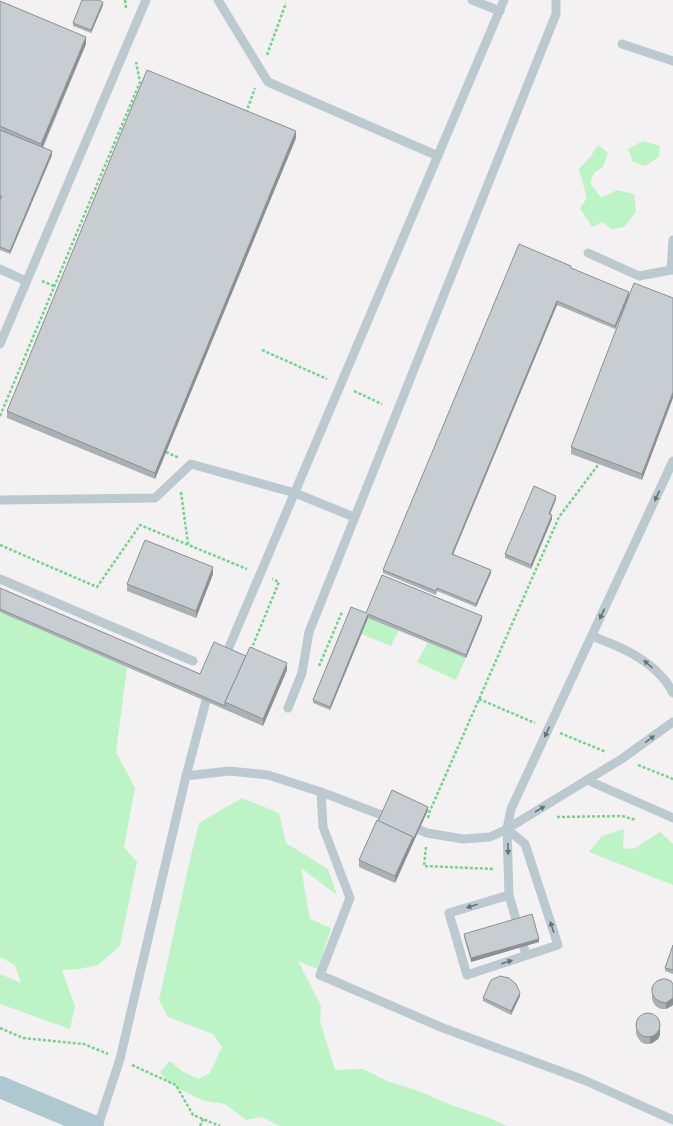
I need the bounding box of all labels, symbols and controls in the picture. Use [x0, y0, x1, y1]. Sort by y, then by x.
one-way arrow [654, 490, 660, 502]
one-way arrow [599, 608, 605, 620]
one-way arrow [643, 659, 653, 669]
one-way arrow [544, 726, 550, 737]
one-way arrow [645, 735, 655, 743]
one-way arrow [534, 805, 546, 812]
one-way arrow [504, 843, 511, 855]
one-way arrow [465, 903, 477, 909]
one-way arrow [549, 920, 555, 932]
one-way arrow [501, 959, 513, 965]

